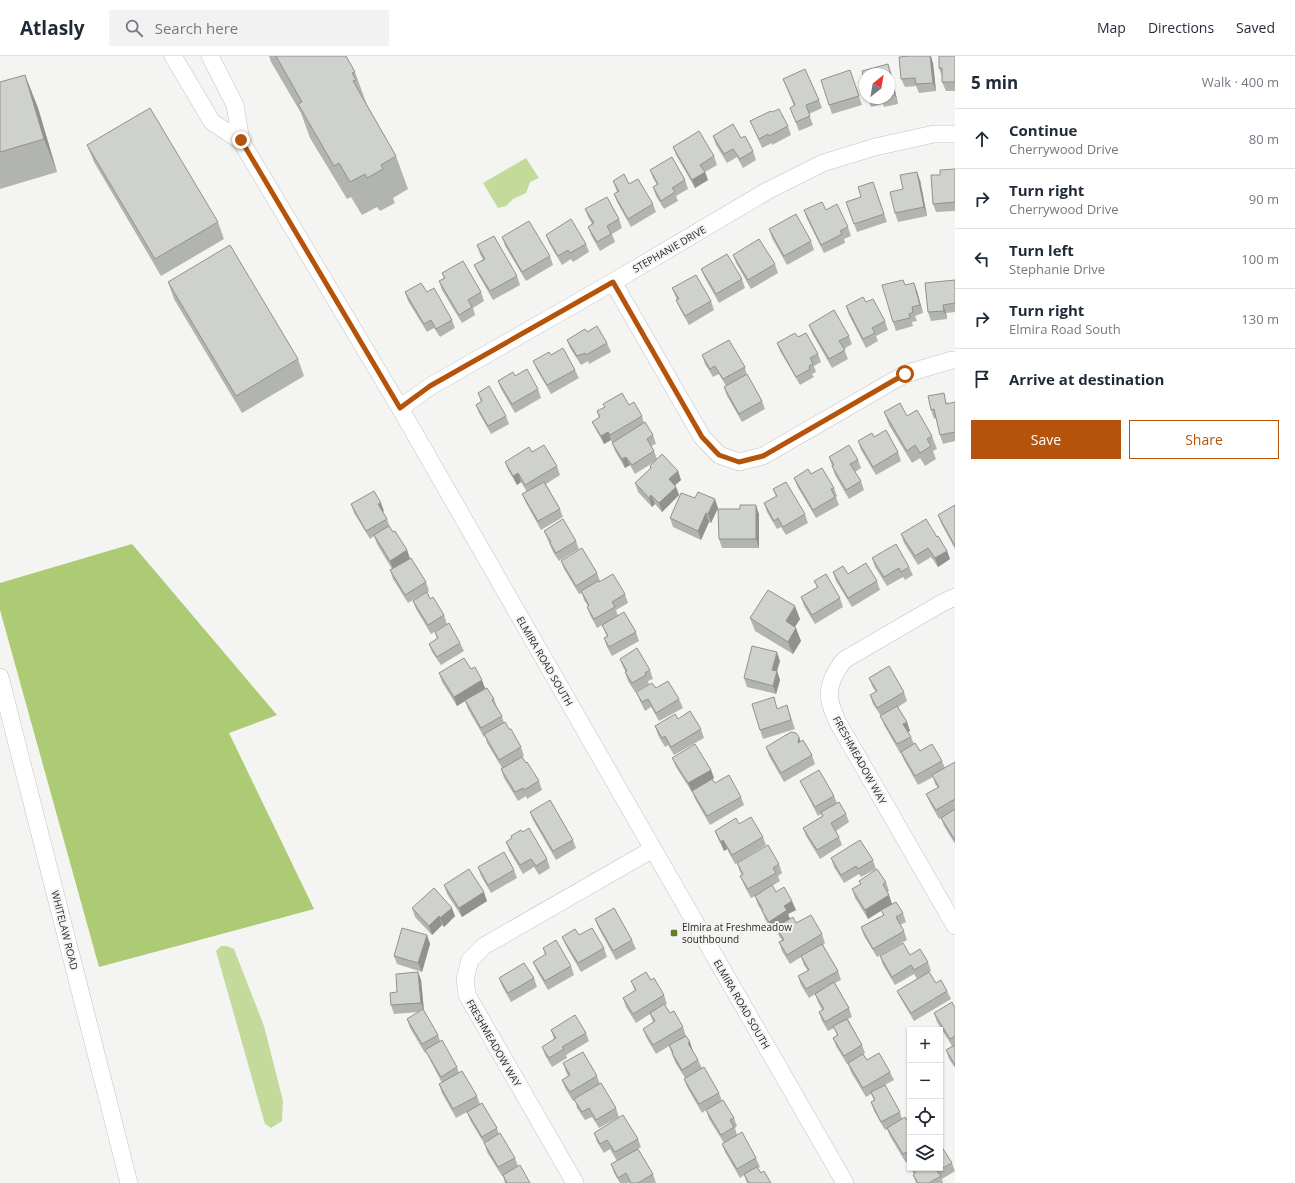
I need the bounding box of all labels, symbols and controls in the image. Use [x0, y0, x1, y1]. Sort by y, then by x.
search box [109, 10, 389, 46]
text: Atlasly [20, 15, 85, 41]
icon: search [123, 17, 145, 39]
text: Search here [155, 18, 238, 38]
text: Map [1097, 18, 1126, 37]
text: Directions [1148, 18, 1214, 37]
text: Saved [1236, 18, 1275, 37]
north arrow [859, 68, 895, 104]
text: 5 min [971, 71, 1018, 94]
text: Walk · 400 m [1202, 73, 1279, 91]
text: Continue [1009, 120, 1077, 140]
icon: ahead [971, 128, 993, 150]
text: 80 m [1249, 130, 1279, 148]
route end [232, 131, 250, 149]
text: Cherrywood Drive [1009, 140, 1118, 158]
text: Turn right [1009, 180, 1084, 200]
icon: right [971, 188, 993, 210]
text: 90 m [1249, 190, 1279, 208]
text: Cherrywood Drive [1009, 200, 1118, 218]
street label: STEPHANIE DRIVE [630, 222, 708, 276]
text: Turn left [1009, 240, 1074, 260]
icon: left [971, 248, 993, 270]
text: 100 m [1241, 250, 1279, 268]
text: Stephanie Drive [1009, 260, 1105, 278]
text: Turn right [1009, 300, 1084, 320]
icon: right [971, 308, 993, 330]
text: 130 m [1241, 310, 1279, 328]
text: Elmira Road South [1009, 320, 1121, 338]
route start [896, 365, 914, 383]
icon: arrive [971, 368, 993, 390]
text: Arrive at destination [1009, 369, 1164, 389]
button: Save [971, 420, 1121, 459]
button: Share [1129, 420, 1279, 459]
street label: ELMIRA ROAD SOUTH [514, 614, 576, 708]
street label: FRESHMEADOW WAY [830, 713, 890, 807]
street label: WHITELAW ROAD [48, 889, 82, 971]
place label: Elmira at Freshmeadow southbound [682, 920, 792, 946]
marker: Elmira at Freshmeadow southbound [669, 928, 679, 938]
street label: ELMIRA ROAD SOUTH [711, 957, 773, 1051]
street label: FRESHMEADOW WAY [463, 997, 525, 1090]
map controls [907, 1027, 943, 1171]
button: + [907, 1027, 943, 1063]
button: − [907, 1063, 943, 1099]
button: locate [907, 1099, 943, 1135]
button: layers [907, 1135, 943, 1171]

